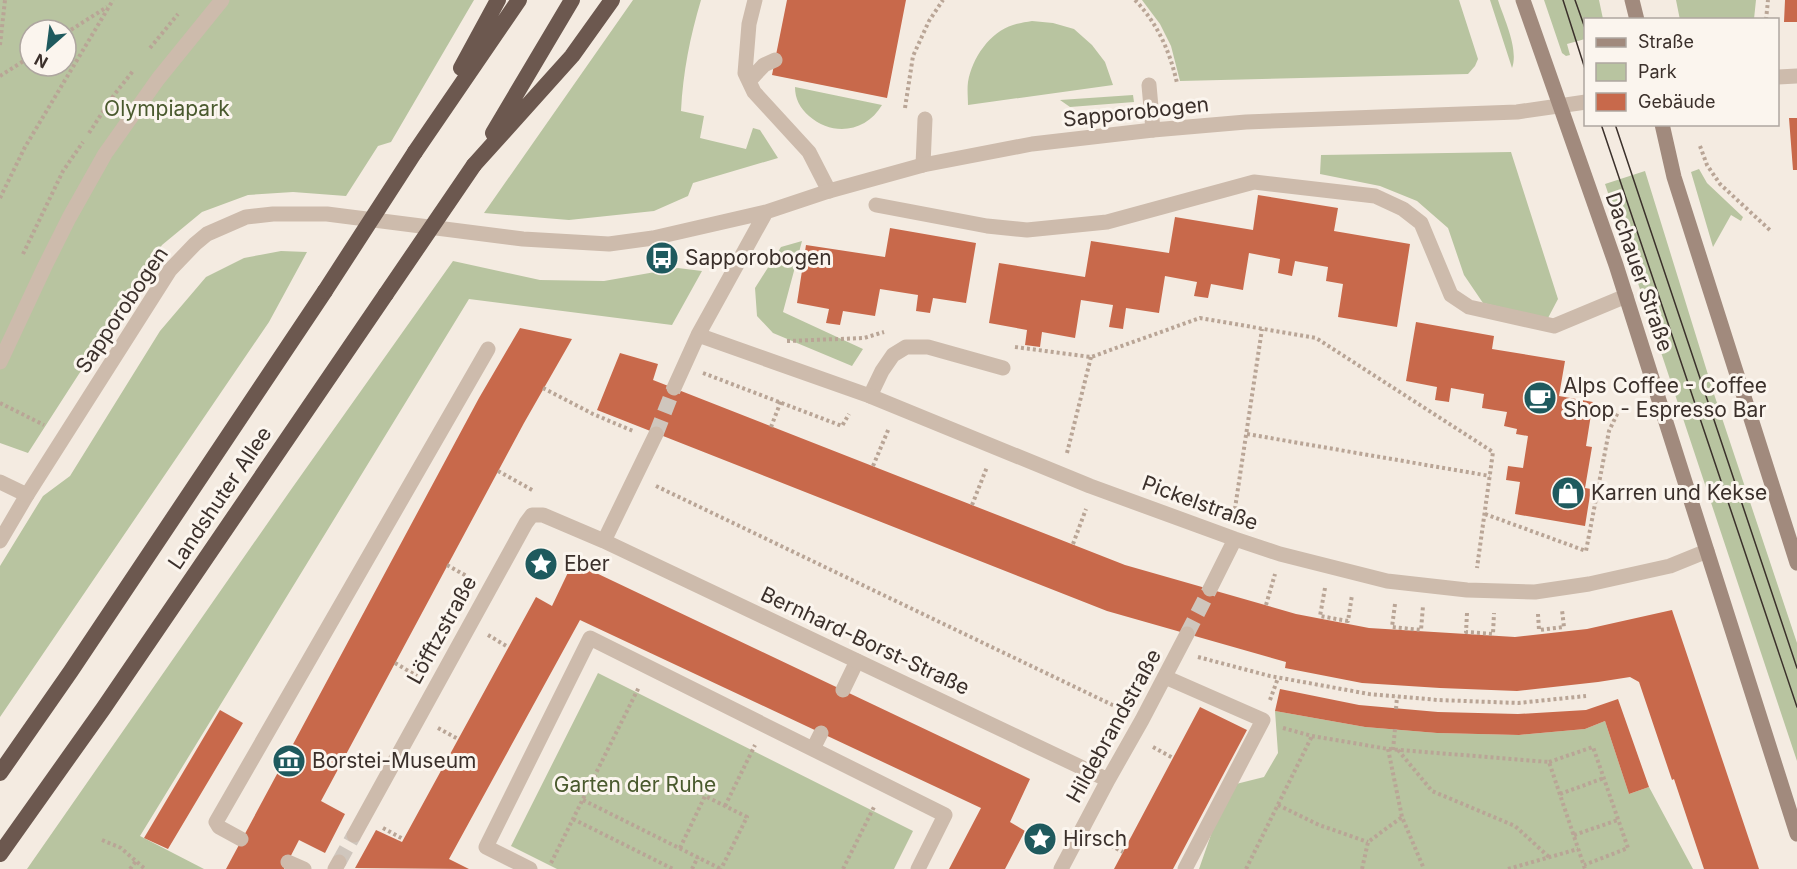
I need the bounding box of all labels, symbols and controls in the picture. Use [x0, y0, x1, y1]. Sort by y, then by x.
north arrow [18, 18, 78, 78]
legend [1584, 18, 1779, 126]
text: Straße [1638, 31, 1694, 52]
text: N [31, 50, 51, 73]
text: Park [1638, 61, 1677, 82]
street label: Sapporobogen [1062, 91, 1210, 132]
text: Gebäude [1638, 91, 1715, 112]
park label: Olympiapark [104, 96, 230, 121]
street label: Dachauer Straße [1600, 189, 1678, 355]
bus stop icon: Sapporobogen [644, 240, 680, 276]
street label: Sapporobogen [70, 242, 173, 378]
place label: Sapporobogen [685, 245, 832, 270]
place label: Alps Coffee - Coffee Shop - Espresso Bar [1563, 373, 1767, 422]
cafe icon: Alps Coffee - Coffee Shop - Espresso Bar [1522, 380, 1558, 416]
street label: Landshuter Allee [163, 422, 277, 574]
street label: Pickelstraße [1139, 470, 1262, 535]
shop icon: Karren und Kekse [1550, 475, 1586, 511]
place label: Karren und Kekse [1591, 480, 1767, 505]
place icon: Eber [523, 546, 559, 582]
place label: Eber [564, 551, 610, 576]
street label: Löfftzstraße [402, 571, 482, 688]
street label: Bernhard-Borst-Straße [757, 581, 974, 700]
street label: Hildebrandstraße [1061, 645, 1166, 807]
museum icon: Borstei-Museum [271, 743, 307, 779]
place label: Borstei-Museum [312, 748, 477, 773]
park label: Garten der Ruhe [554, 772, 716, 797]
place icon: Hirsch [1022, 821, 1058, 857]
place label: Hirsch [1063, 826, 1127, 851]

